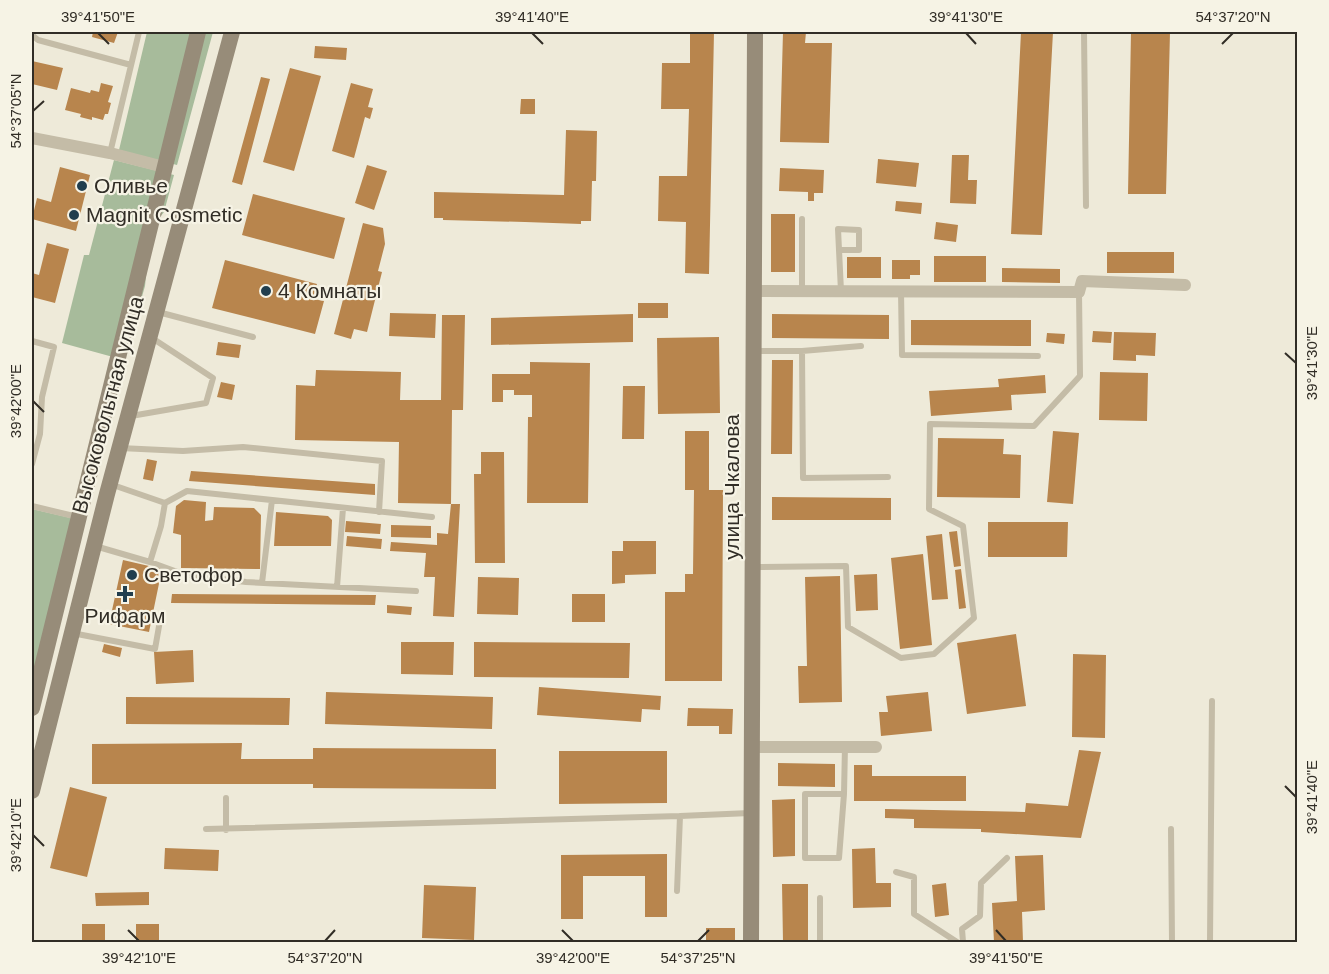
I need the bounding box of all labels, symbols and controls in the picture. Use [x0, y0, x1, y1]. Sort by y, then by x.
text: 39°41'50"E [61, 8, 135, 25]
text: 39°41'40"E [495, 8, 569, 25]
text: 39°41'30"E [929, 8, 1003, 25]
text: 54°37'20"N [1195, 8, 1271, 25]
text: 54°37'05"N [7, 73, 24, 149]
place label: Оливье [94, 174, 168, 197]
marker: Оливье [75, 179, 89, 193]
place label: Magnit Cosmetic [86, 203, 242, 226]
marker: Magnit Cosmetic [67, 208, 81, 222]
place label: 4 Комнаты [278, 279, 381, 302]
marker: 4 Комнаты [259, 284, 273, 298]
street label: Высоковольтная улица [67, 293, 148, 516]
text: 39°41'30"E [1303, 326, 1320, 400]
text: 39°42'00"E [7, 364, 24, 438]
street label: улица Чкалова [720, 414, 743, 560]
place label: Светофор [144, 563, 243, 586]
marker: Светофор [125, 568, 139, 582]
marker: Рифарм [118, 587, 132, 601]
place label: Рифарм [85, 604, 165, 627]
text: 39°41'40"E [1303, 760, 1320, 834]
text: 39°42'10"E [7, 798, 24, 872]
text: 39°42'10"E [102, 949, 176, 966]
text: 54°37'20"N [287, 949, 363, 966]
text: 39°42'00"E [536, 949, 610, 966]
text: 54°37'25"N [660, 949, 736, 966]
text: 39°41'50"E [969, 949, 1043, 966]

